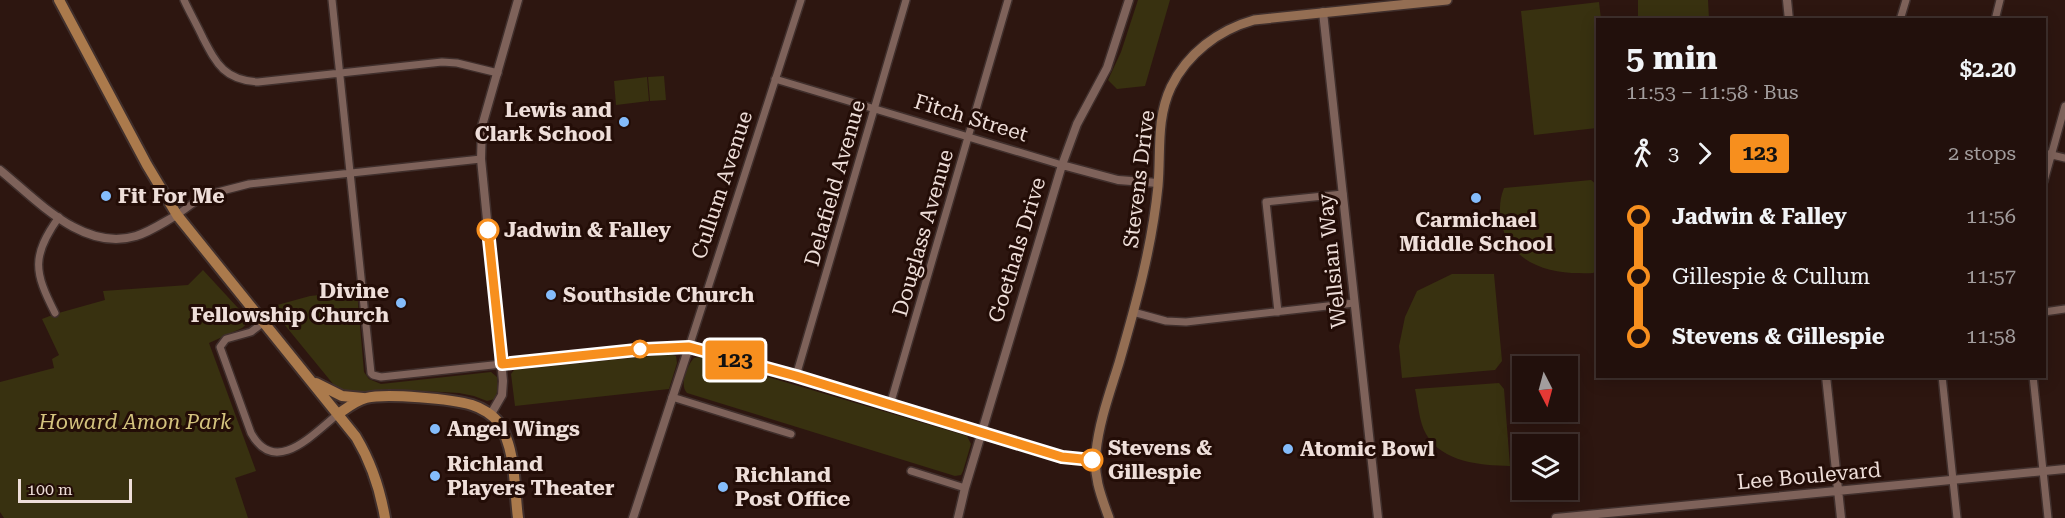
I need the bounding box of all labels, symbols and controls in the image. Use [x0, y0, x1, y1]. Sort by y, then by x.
text: 5 min [1626, 38, 1718, 77]
text: $2.20 [1960, 57, 2016, 82]
text: 11:53 – 11:58 · Bus [1626, 80, 1798, 104]
street label: Fitch Street [911, 89, 1031, 147]
street label: Delafield Avenue [800, 97, 870, 269]
place label: Lewis and Clark School [475, 98, 612, 146]
street label: Cullum Avenue [687, 108, 757, 262]
street label: Stevens Drive [1119, 109, 1159, 249]
marker: Lewis and Clark School [617, 115, 631, 129]
icon: walk [1626, 137, 1659, 170]
icon: forward [1688, 137, 1721, 170]
text: 3 [1668, 141, 1679, 165]
text: 123 [1742, 141, 1777, 165]
text: 2 stops [1948, 141, 2016, 165]
street label: Douglass Avenue [888, 147, 958, 319]
street label: Goethals Drive [984, 174, 1050, 326]
place label: Fit For Me [118, 184, 225, 208]
marker: Fit For Me [99, 189, 113, 203]
marker: Carmichael Middle School [1469, 191, 1483, 205]
street label: Wellsian Way [1313, 192, 1351, 330]
text: Jadwin & Falley [1672, 204, 1847, 229]
text: 11:56 [1966, 204, 2016, 228]
place label: Carmichael Middle School [1399, 208, 1553, 256]
place label: Jadwin & Falley [504, 218, 671, 242]
marker: Jadwin & Falley [477, 219, 499, 241]
text: Gillespie & Cullum [1672, 264, 1870, 289]
text: 11:57 [1966, 264, 2016, 288]
place label: Divine Fellowship Church [191, 279, 389, 327]
place label: Southside Church [563, 283, 754, 307]
marker: Southside Church [544, 288, 558, 302]
marker: Divine Fellowship Church [394, 296, 408, 310]
text: Stevens & Gillespie [1672, 324, 1885, 349]
text: 11:58 [1966, 324, 2016, 348]
unlabelled marker [631, 340, 649, 358]
line badge: 123 [700, 340, 770, 380]
text: 123 [717, 348, 753, 372]
north arrow [1512, 356, 1578, 422]
map controls [1512, 356, 1578, 500]
park label: Howard Amon Park [38, 410, 232, 434]
place label: Angel Wings [447, 417, 580, 441]
marker: Angel Wings [428, 422, 442, 436]
button: layers [1512, 434, 1578, 500]
place label: Stevens & Gillespie [1108, 436, 1212, 484]
place label: Atomic Bowl [1300, 437, 1435, 461]
marker: Atomic Bowl [1281, 442, 1295, 456]
marker: Stevens & Gillespie [1081, 449, 1103, 471]
place label: Richland Players Theater [447, 452, 615, 500]
street label: Lee Boulevard [1736, 458, 1883, 494]
place label: Richland Post Office [735, 463, 850, 511]
marker: Richland Players Theater [428, 469, 442, 483]
scale bar [18, 476, 132, 504]
text: 100 m [27, 480, 73, 499]
marker: Richland Post Office [716, 480, 730, 494]

